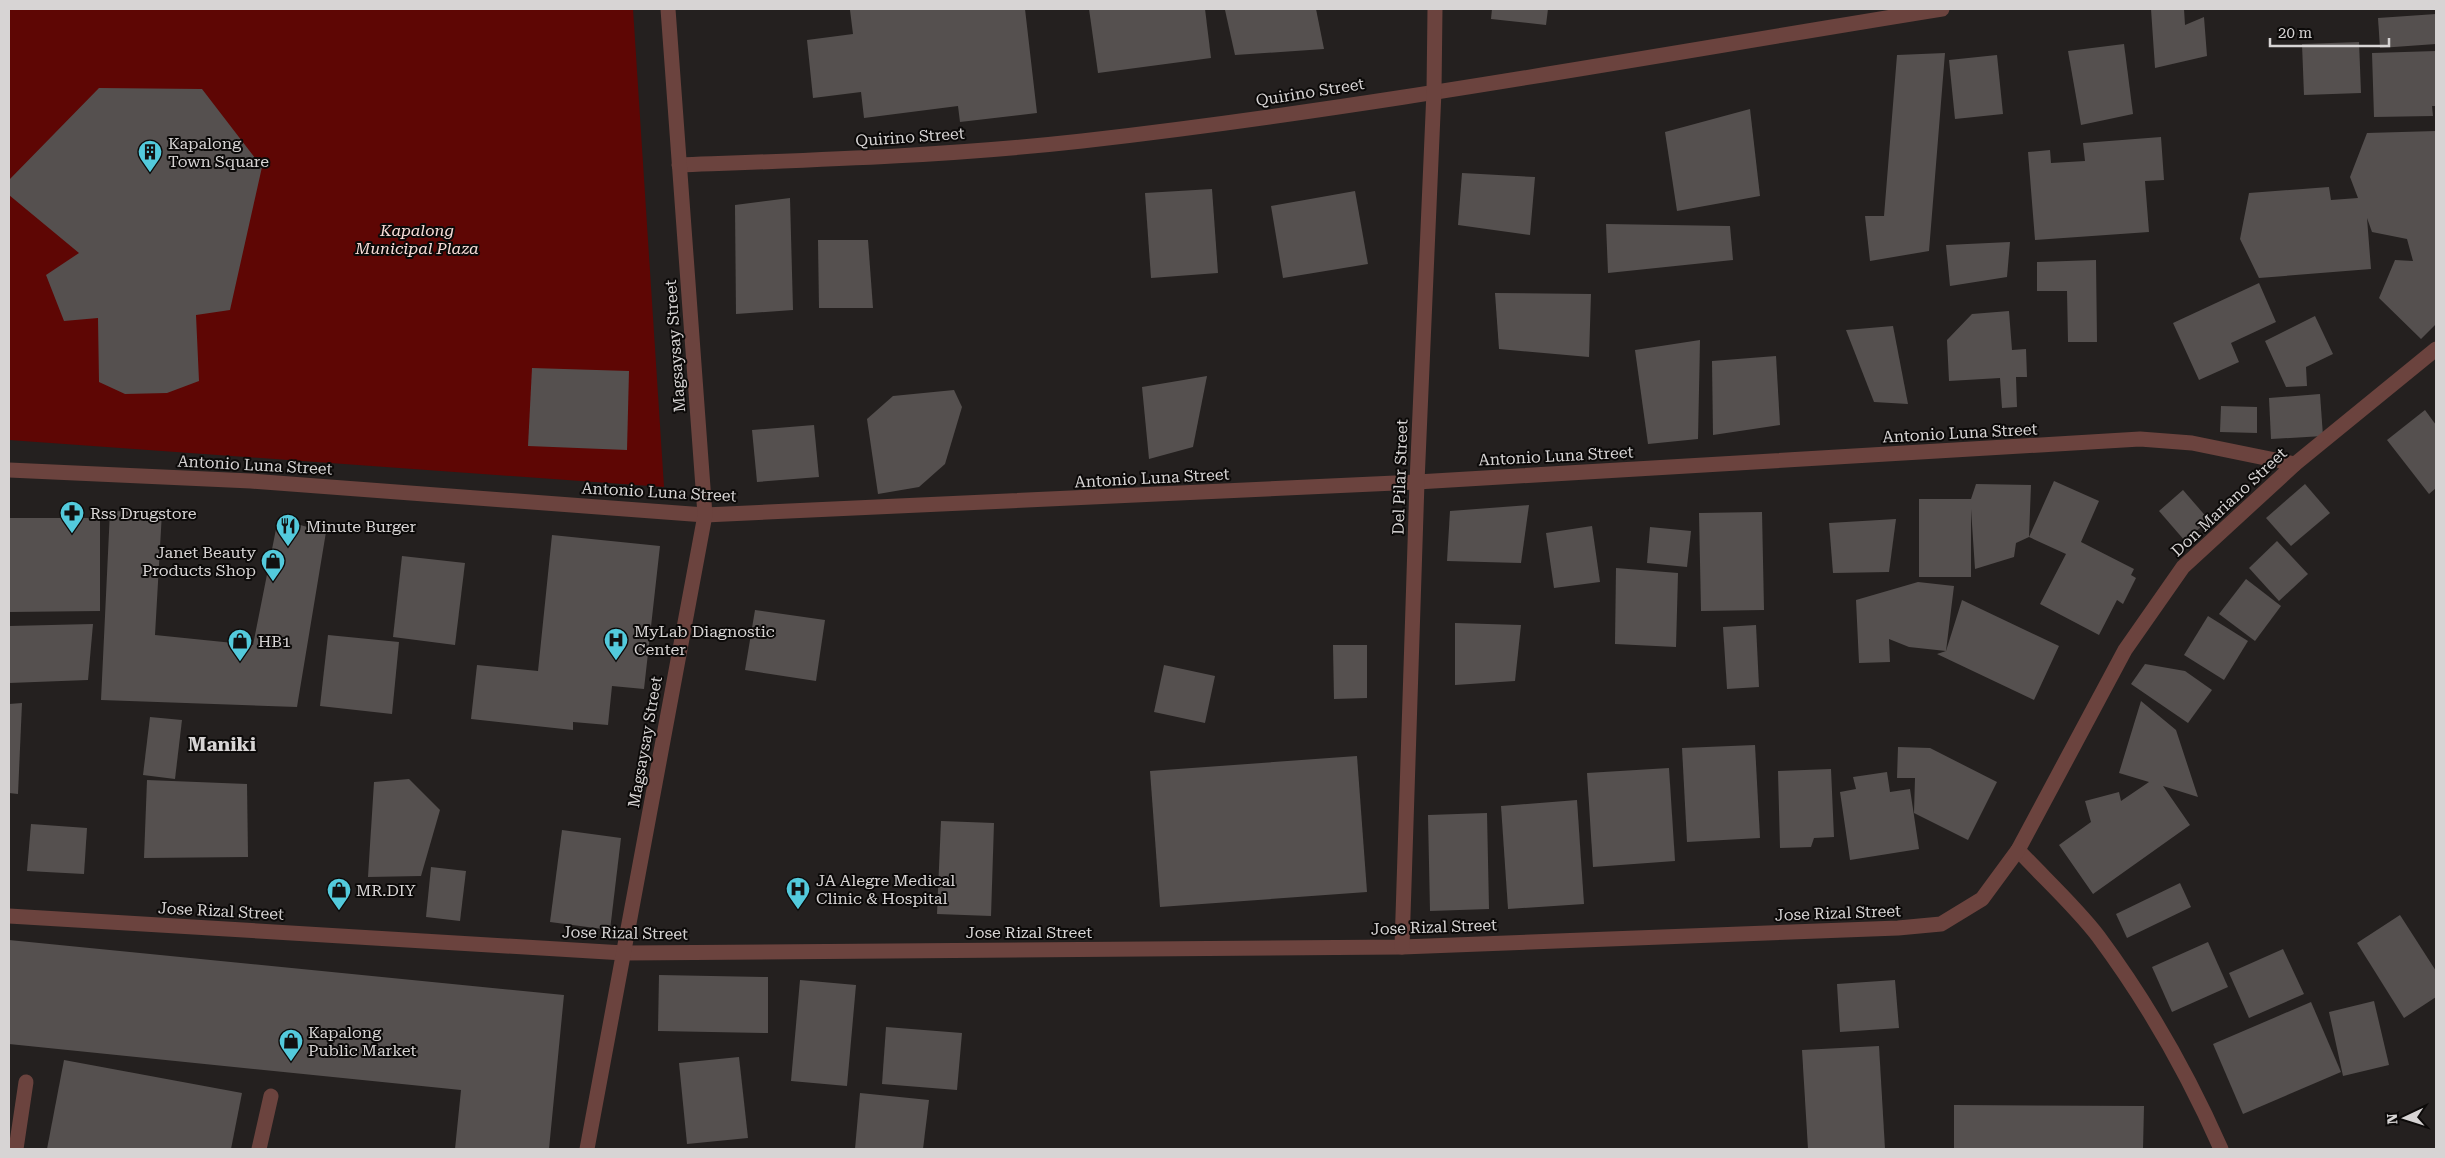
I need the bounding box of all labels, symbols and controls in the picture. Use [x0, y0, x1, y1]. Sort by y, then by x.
scale bar [2270, 15, 2389, 47]
text: 20 m [2278, 24, 2313, 42]
street label: Quirino Street [1254, 74, 1366, 110]
street label: Quirino Street [855, 124, 965, 150]
place label: Kapalong Town Square [168, 134, 269, 171]
building icon: Kapalong Town Square [137, 139, 163, 173]
park label: Kapalong Municipal Plaza [354, 221, 479, 258]
street label: Magsaysay Street [661, 279, 689, 413]
street label: Del Pilar Street [1388, 419, 1412, 535]
street label: Antonio Luna Street [1882, 419, 2038, 447]
street label: Antonio Luna Street [1478, 442, 1634, 470]
street label: Don Mariano Street [2167, 444, 2291, 560]
street label: Antonio Luna Street [177, 451, 333, 479]
street label: Antonio Luna Street [1074, 464, 1230, 492]
street label: Antonio Luna Street [581, 478, 737, 506]
pharmacy icon: Rss Drugstore [59, 500, 85, 534]
place label: Rss Drugstore [90, 504, 197, 523]
restaurant icon: Minute Burger [275, 513, 301, 547]
place label: Minute Burger [306, 517, 416, 536]
place label: Janet Beauty Products Shop [142, 543, 257, 580]
shop icon: Janet Beauty Products Shop [260, 548, 286, 582]
place label: MyLab Diagnostic Center [634, 622, 775, 659]
hospital icon: MyLab Diagnostic Center [603, 627, 629, 661]
shop icon: HB1 [227, 628, 253, 662]
place label: HB1 [258, 632, 291, 651]
street label: Magsaysay Street [624, 675, 666, 809]
district label: Maniki [188, 733, 256, 756]
place label: JA Alegre Medical Clinic & Hospital [816, 871, 955, 908]
hospital icon: JA Alegre Medical Clinic & Hospital [785, 876, 811, 910]
shop icon: MR.DIY [326, 877, 352, 911]
place label: MR.DIY [356, 881, 416, 900]
street label: Jose Rizal Street [157, 898, 285, 924]
street label: Jose Rizal Street [1775, 901, 1901, 925]
street label: Jose Rizal Street [1371, 915, 1497, 939]
street label: Jose Rizal Street [562, 922, 688, 944]
street label: Jose Rizal Street [966, 923, 1092, 942]
place label: Kapalong Public Market [308, 1023, 417, 1060]
shop icon: Kapalong Public Market [278, 1028, 304, 1062]
north arrow [2380, 1093, 2430, 1143]
text: N [2384, 1113, 2400, 1125]

